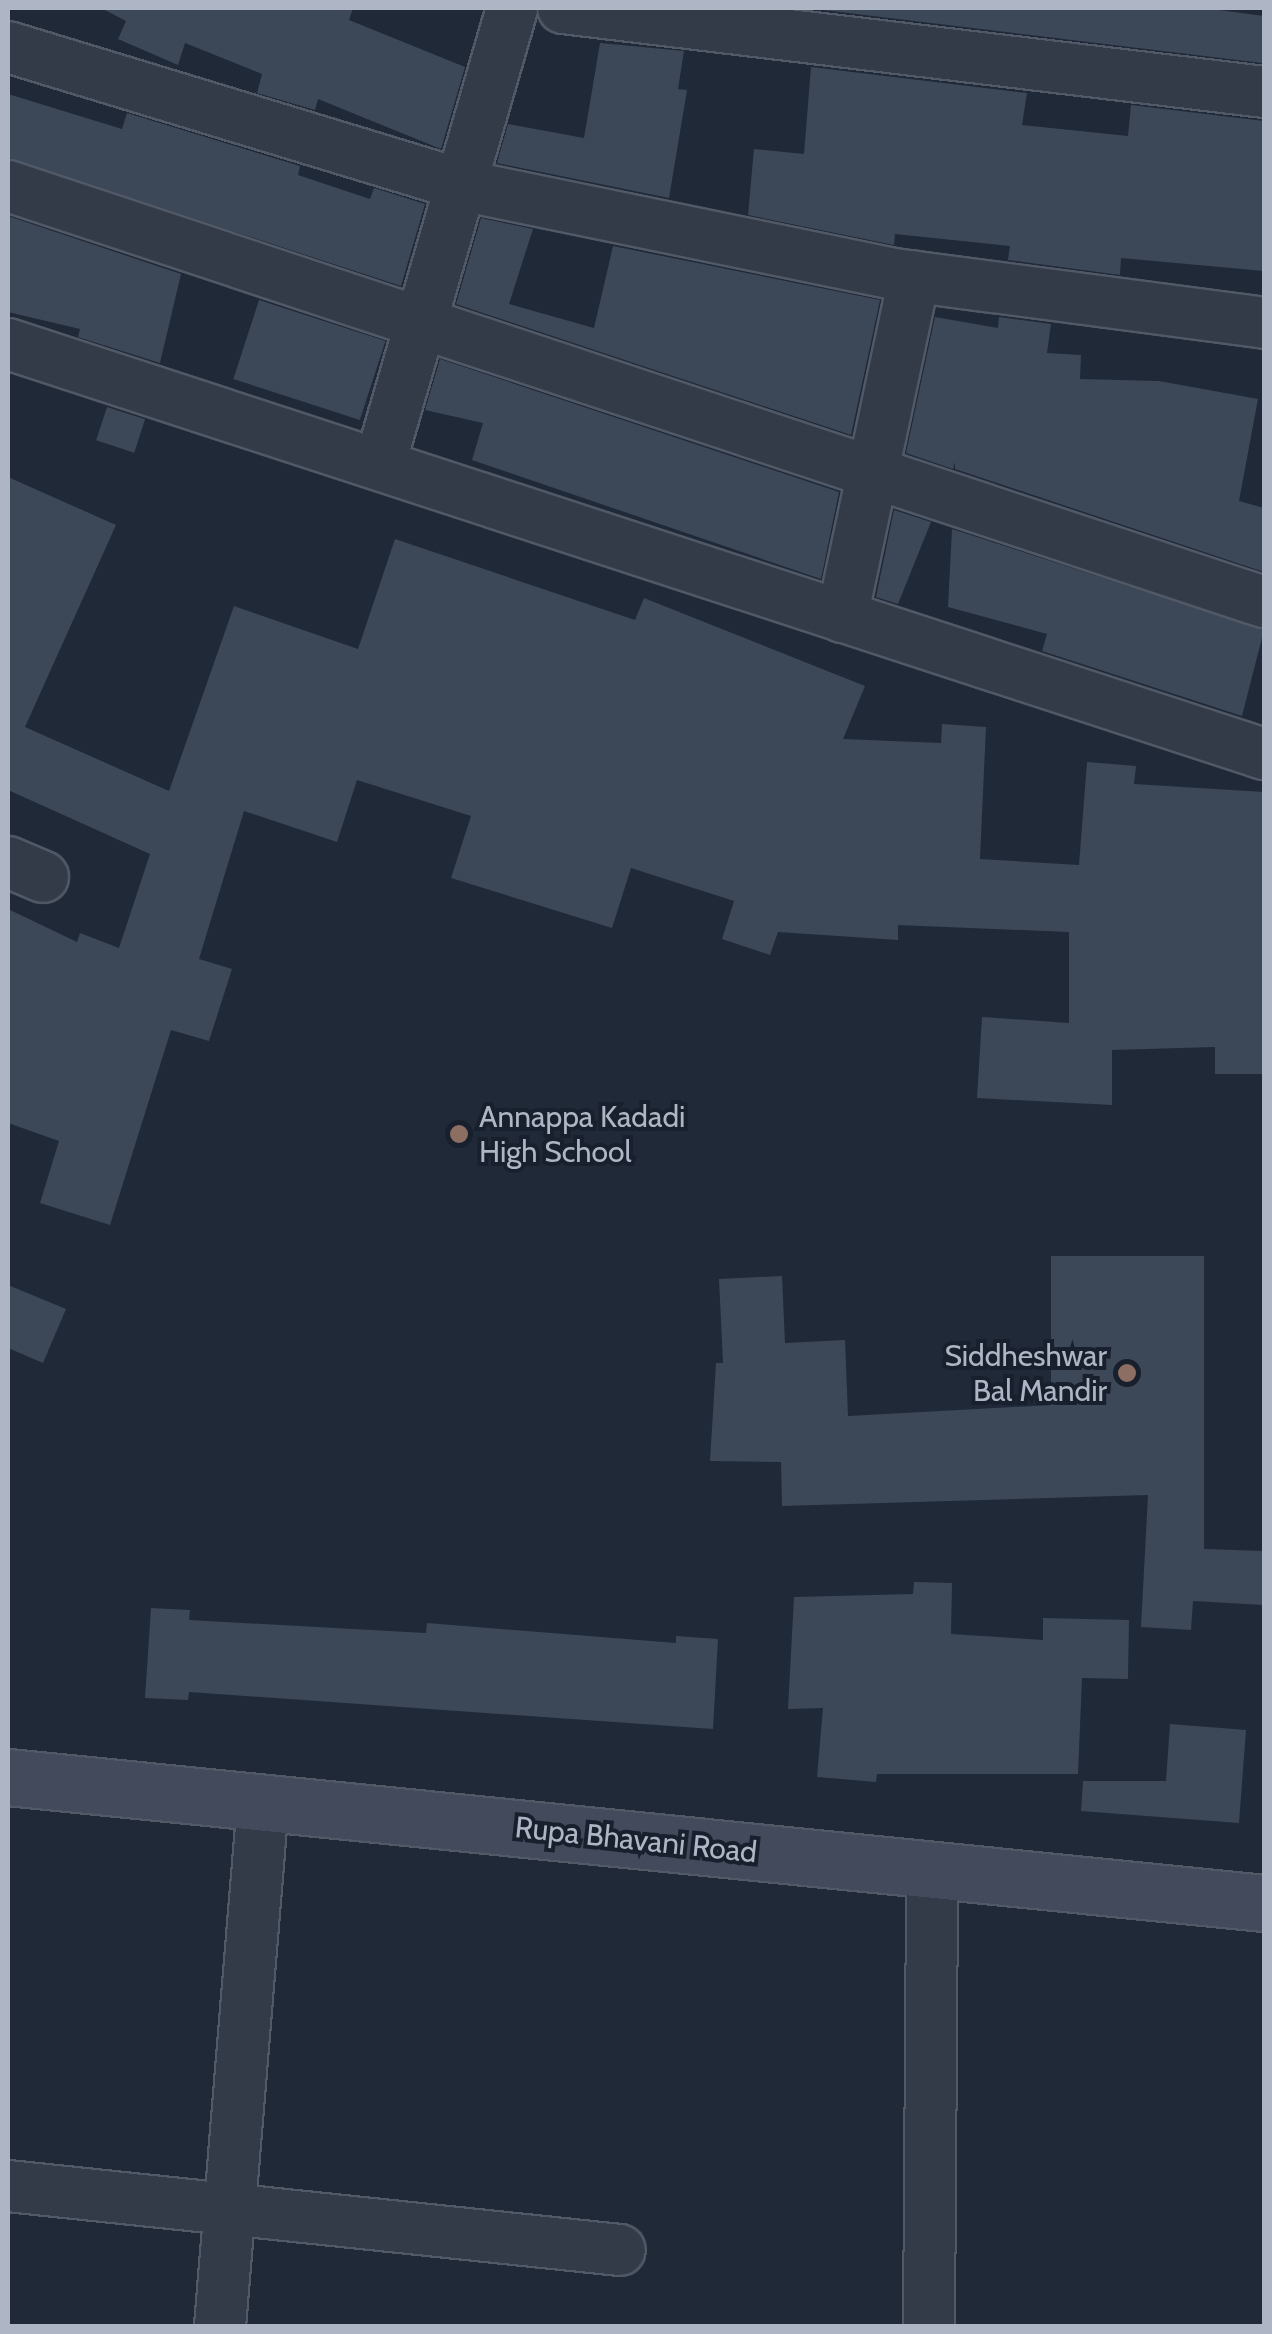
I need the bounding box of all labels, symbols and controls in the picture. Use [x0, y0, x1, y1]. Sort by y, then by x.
place label: Annappa Kadadi High School [479, 1099, 685, 1170]
marker: Annappa Kadadi High School [448, 1123, 470, 1145]
place label: Siddheshwar Bal Mandir [944, 1338, 1107, 1408]
marker: Siddheshwar Bal Mandir [1116, 1362, 1138, 1384]
street label: Rupa Bhavani Road [513, 1809, 759, 1871]

